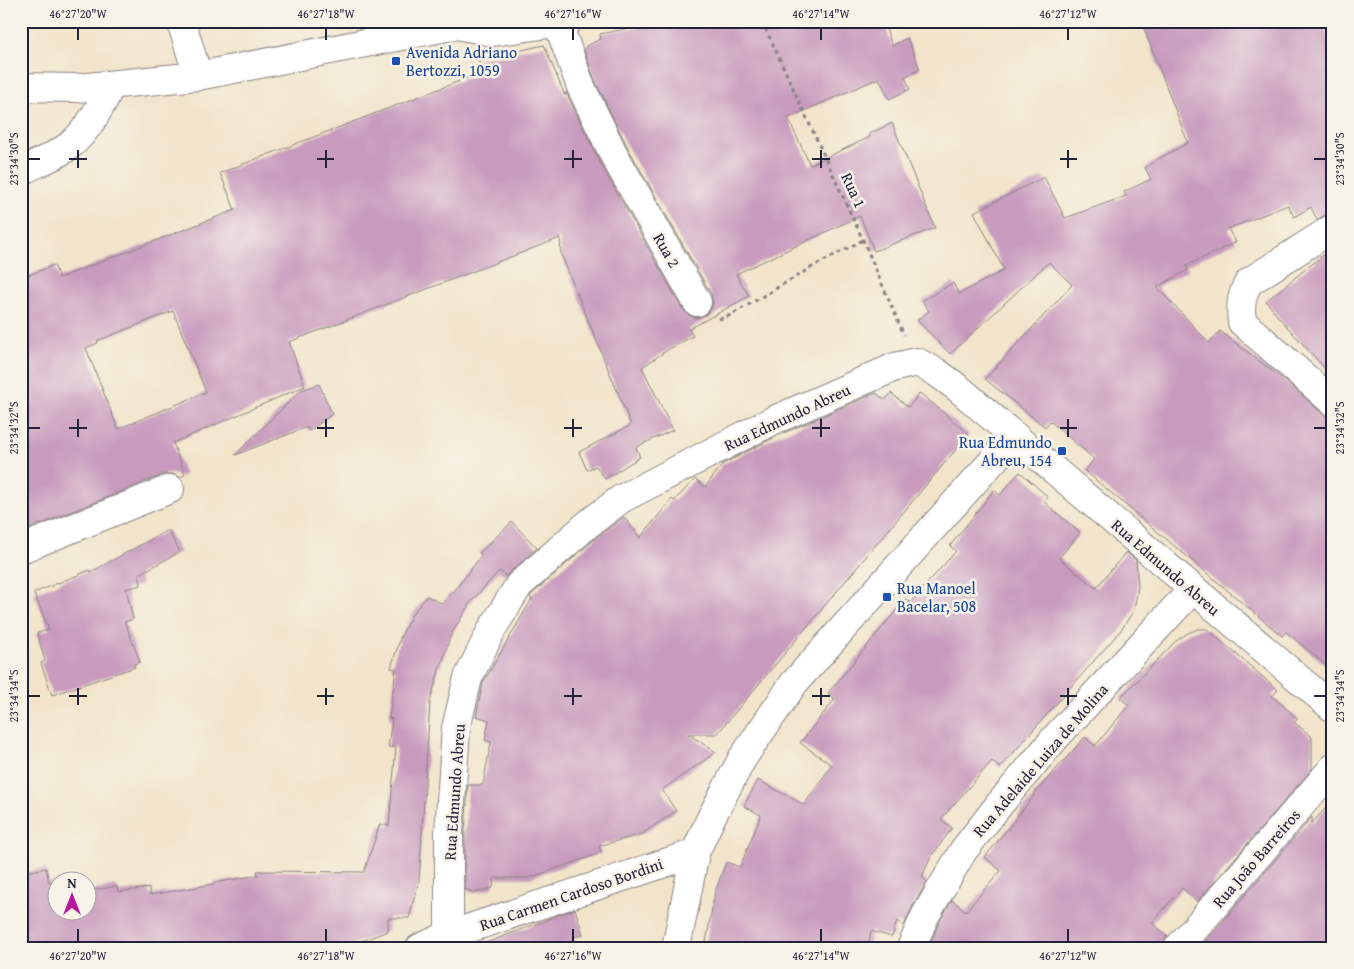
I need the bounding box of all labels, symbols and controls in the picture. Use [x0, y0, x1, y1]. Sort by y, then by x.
text: 46°27'20"W [49, 5, 108, 22]
text: 46°27'18"W [297, 5, 356, 22]
text: 46°27'16"W [544, 5, 603, 22]
text: 46°27'14"W [792, 5, 851, 22]
text: 46°27'12"W [1039, 5, 1098, 22]
place label: Avenida Adriano Bertozzi, 1059 [406, 40, 517, 82]
marker: Avenida Adriano Bertozzi, 1059 [390, 55, 402, 67]
text: 23°34'30"S [5, 132, 22, 186]
text: 23°34'30"S [1331, 132, 1348, 186]
street label: Rua 1 [835, 168, 873, 212]
street label: Rua 2 [647, 228, 687, 272]
street label: Rua Edmundo Abreu [720, 377, 854, 457]
text: 23°34'32"S [5, 401, 22, 455]
text: 23°34'32"S [1331, 401, 1348, 455]
place label: Rua Edmundo Abreu, 154 [959, 430, 1052, 472]
marker: Rua Edmundo Abreu, 154 [1056, 445, 1068, 457]
street label: Rua Edmundo Abreu [1106, 513, 1226, 621]
place label: Rua Manoel Bacelar, 508 [897, 576, 977, 618]
marker: Rua Manoel Bacelar, 508 [881, 591, 893, 603]
text: 23°34'34"S [5, 669, 22, 723]
text: 23°34'34"S [1331, 669, 1348, 723]
street label: Rua Adelaide Luiza de Molina [967, 678, 1114, 842]
street label: Rua Edmundo Abreu [437, 722, 471, 861]
street label: Rua João Barreiros [1206, 803, 1306, 913]
street label: Rua Carmen Cardoso Bordini [476, 851, 666, 937]
north arrow [48, 872, 98, 922]
text: N [67, 873, 77, 893]
text: 46°27'20"W [49, 947, 108, 964]
text: 46°27'18"W [297, 947, 356, 964]
text: 46°27'16"W [544, 947, 603, 964]
text: 46°27'14"W [792, 947, 851, 964]
text: 46°27'12"W [1039, 947, 1098, 964]

